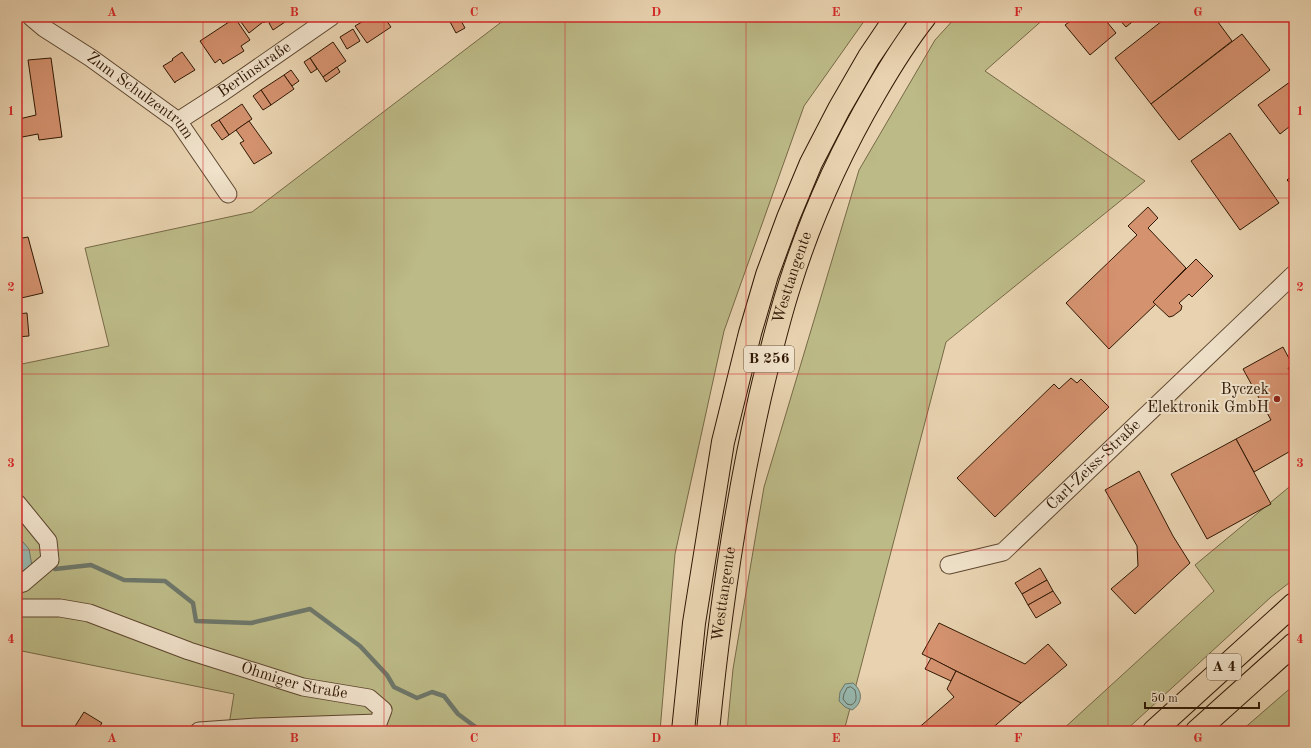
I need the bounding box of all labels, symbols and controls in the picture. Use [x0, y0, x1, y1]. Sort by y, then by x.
text: A [107, 6, 117, 19]
text: B [289, 6, 299, 19]
text: C [470, 6, 478, 19]
text: D [651, 6, 661, 19]
text: E [832, 6, 841, 19]
text: F [1014, 6, 1023, 19]
text: G [1193, 6, 1203, 19]
street label: Berlinstraße [215, 39, 294, 101]
street label: Zum Schulzentrum [84, 50, 196, 143]
text: 1 [7, 105, 15, 118]
text: 1 [1296, 105, 1304, 118]
street label: Westtangente [771, 230, 815, 325]
text: 2 [7, 281, 15, 294]
text: 2 [1296, 281, 1304, 294]
road number: B 256 [744, 346, 794, 372]
place label: Byczek Elektronik GmbH [1147, 382, 1269, 416]
marker: Byczek Elektronik GmbH [1272, 394, 1282, 404]
street label: Carl-Zeiss-Straße [1044, 417, 1144, 514]
text: 3 [7, 457, 15, 470]
text: 3 [1296, 457, 1304, 470]
street label: Westtangente [710, 546, 739, 642]
text: 4 [7, 633, 15, 646]
text: 4 [1296, 633, 1304, 646]
road number: A 4 [1207, 654, 1241, 680]
street label: Ohmiger Straße [239, 660, 349, 702]
scale bar [1145, 684, 1259, 710]
text: 50 m [1151, 692, 1178, 705]
text: A [107, 732, 117, 745]
text: B [289, 732, 299, 745]
text: C [470, 732, 478, 745]
text: D [651, 732, 661, 745]
text: E [832, 732, 841, 745]
text: F [1014, 732, 1023, 745]
text: G [1193, 732, 1203, 745]

